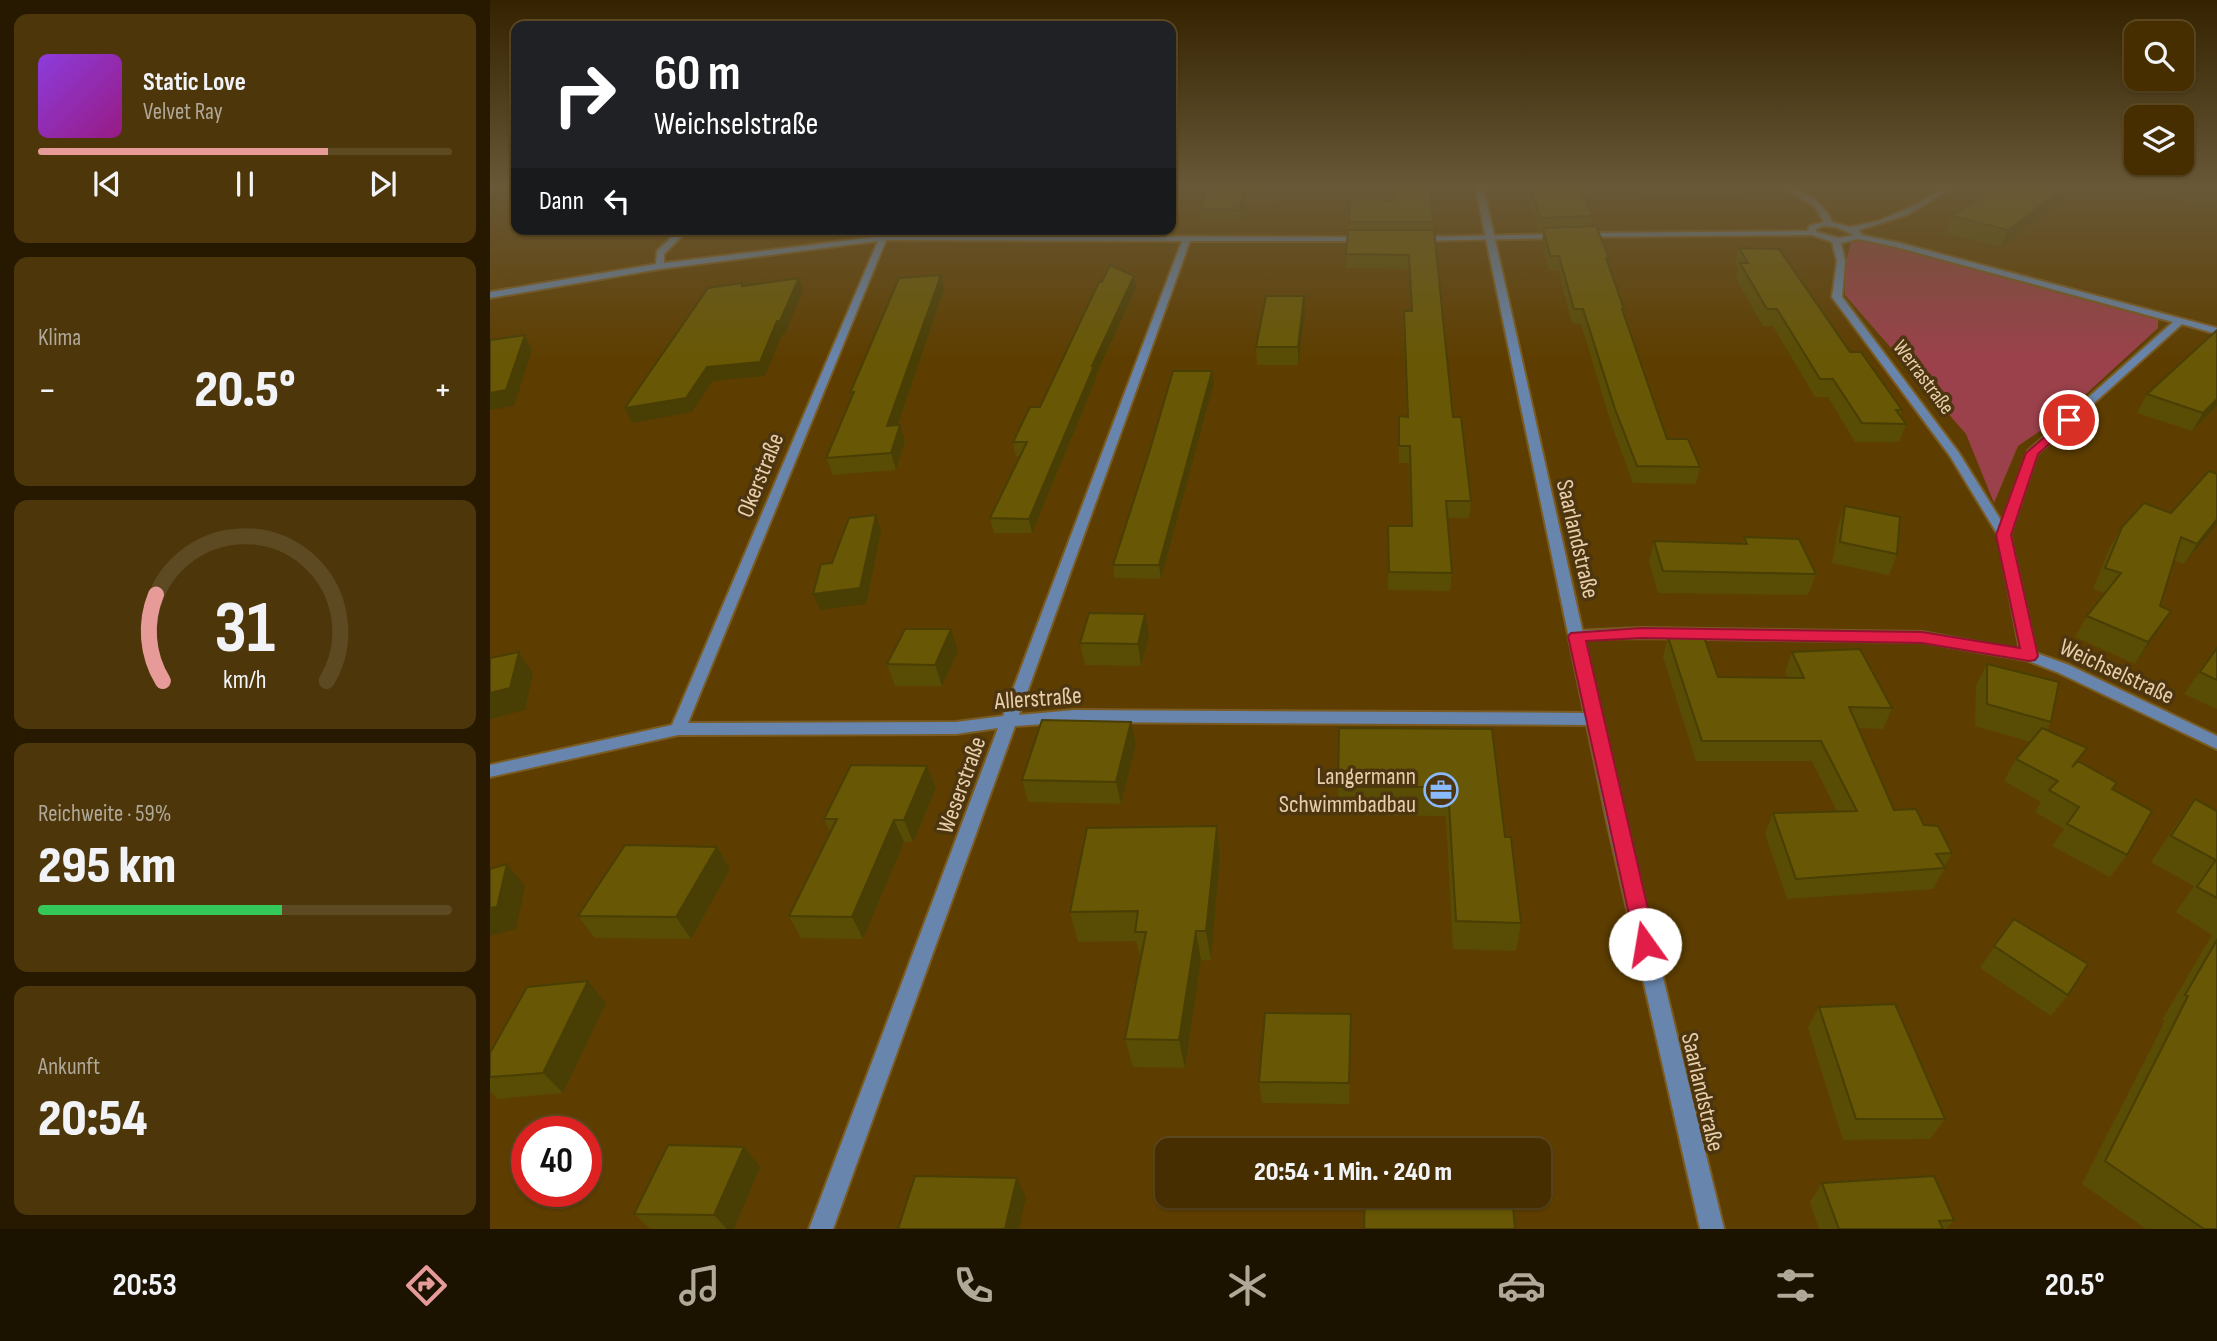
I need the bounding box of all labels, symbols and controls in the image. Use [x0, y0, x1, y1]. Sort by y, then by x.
map controls [2124, 21, 2194, 175]
button: search [2124, 21, 2194, 91]
text: 60 m [654, 45, 741, 104]
icon: right [539, 49, 630, 140]
text: Static Love [143, 67, 246, 98]
text: Velvet Ray [143, 98, 223, 126]
text: Weichselstraße [654, 105, 818, 144]
button: layers [2124, 105, 2194, 175]
icon: previous [88, 165, 126, 203]
icon: pause [226, 165, 264, 203]
icon: next [364, 165, 402, 203]
icon: left [598, 182, 636, 220]
text: Dann [539, 186, 584, 217]
text: Klima [38, 324, 81, 352]
street label: Werrastraße [1888, 335, 1960, 419]
text: 20.5° [194, 359, 296, 422]
text: − [38, 368, 57, 413]
text: + [433, 368, 452, 413]
pin [2039, 390, 2099, 450]
icon: arrive [2050, 401, 2088, 439]
street label: Okerstraße [730, 429, 790, 522]
street label: Saarlandstraße [1550, 477, 1605, 601]
text: 31 [214, 585, 276, 673]
street label: Weichselstraße [2055, 632, 2179, 711]
text: km/h [223, 664, 267, 695]
street label: Allerstraße [993, 681, 1082, 716]
street label: Weserstraße [931, 733, 992, 838]
place label: Langermann Schwimmbadbau [1279, 762, 1416, 819]
office icon: Langermann Schwimmbadbau [1422, 771, 1460, 809]
text: Reichweite · 59% [38, 800, 171, 828]
text: 295 km [38, 835, 176, 898]
position arrow [1608, 907, 1682, 981]
street label: Saarlandstraße [1675, 1030, 1730, 1154]
text: Ankunft [38, 1053, 100, 1081]
text: 20:54 [38, 1088, 148, 1151]
speed limit sign: 40 [511, 1116, 602, 1207]
text: 20:54 · 1 Min. · 240 m [1254, 1157, 1452, 1188]
icon: directions [402, 1261, 451, 1310]
icon: music [675, 1261, 724, 1310]
icon: phone [949, 1261, 998, 1310]
icon: climate [1223, 1261, 1272, 1310]
icon: car [1497, 1261, 1546, 1310]
icon: filters [1771, 1261, 1820, 1310]
text: 20:53 [112, 1266, 177, 1305]
text: 20.5° [2045, 1266, 2105, 1305]

